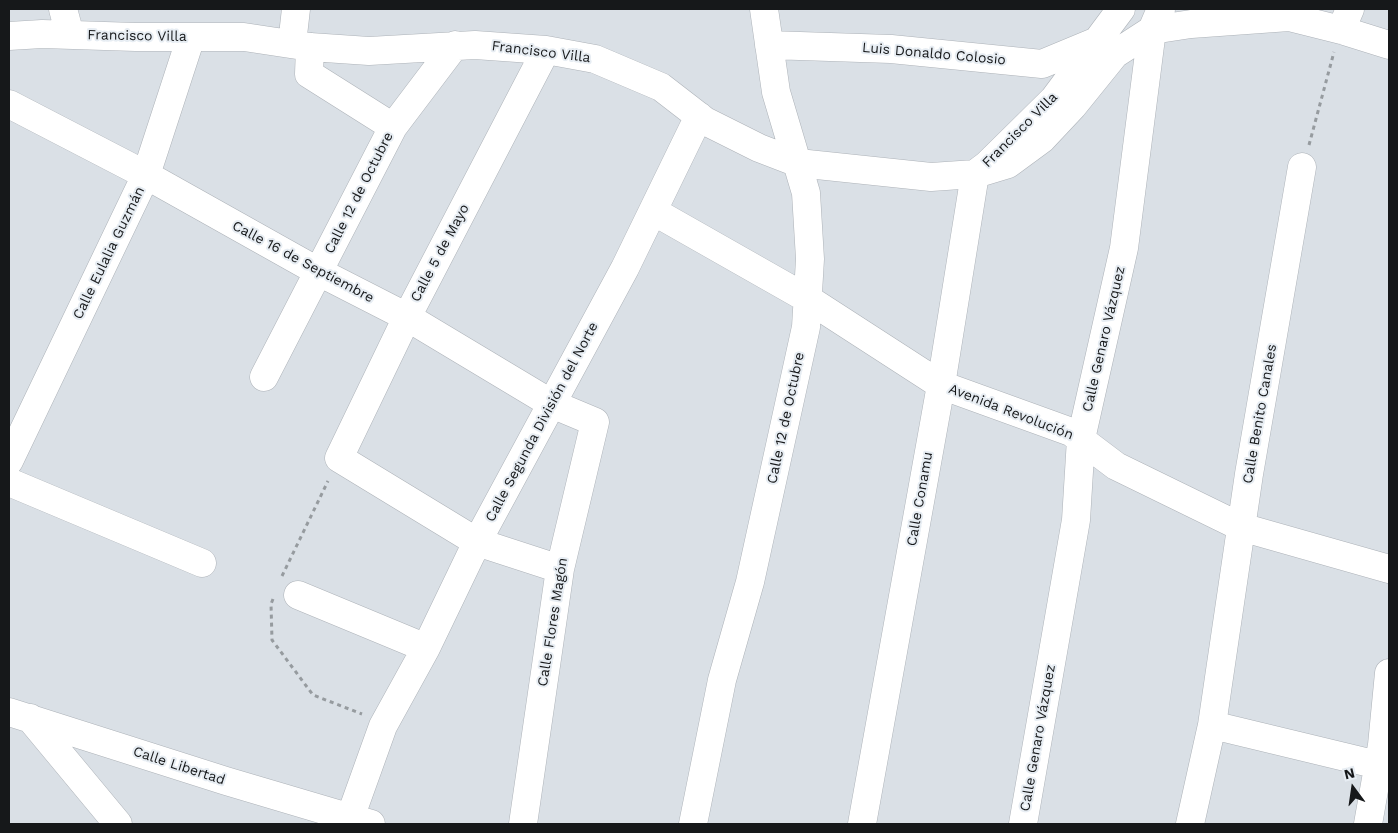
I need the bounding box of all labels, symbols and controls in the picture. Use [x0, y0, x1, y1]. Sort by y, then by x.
street label: Francisco Villa [87, 27, 187, 45]
street label: Francisco Villa [491, 38, 591, 66]
street label: Luis Donaldo Colosio [861, 39, 1007, 69]
street label: Francisco Villa [979, 89, 1061, 171]
street label: Calle 12 de Octubre [321, 129, 397, 257]
street label: Calle Eulalia Guzmán [70, 184, 148, 322]
street label: Calle 5 de Mayo [407, 201, 473, 305]
street label: Calle 16 de Septiembre [229, 217, 377, 307]
street label: Calle Genaro Vázquez [1079, 265, 1129, 413]
street label: Calle Segunda División del Norte [482, 319, 602, 525]
street label: Calle Benito Canales [1239, 343, 1281, 485]
street label: Calle 12 de Octubre [764, 351, 808, 485]
street label: Avenida Revolución [946, 380, 1076, 444]
street label: Calle Conamu [903, 451, 937, 547]
street label: Calle Flores Magón [535, 556, 571, 688]
street label: Calle Genaro Vázquez [1017, 663, 1059, 813]
street label: Calle Libertad [131, 743, 227, 789]
north arrow [1328, 763, 1378, 813]
text: N [1342, 764, 1356, 782]

